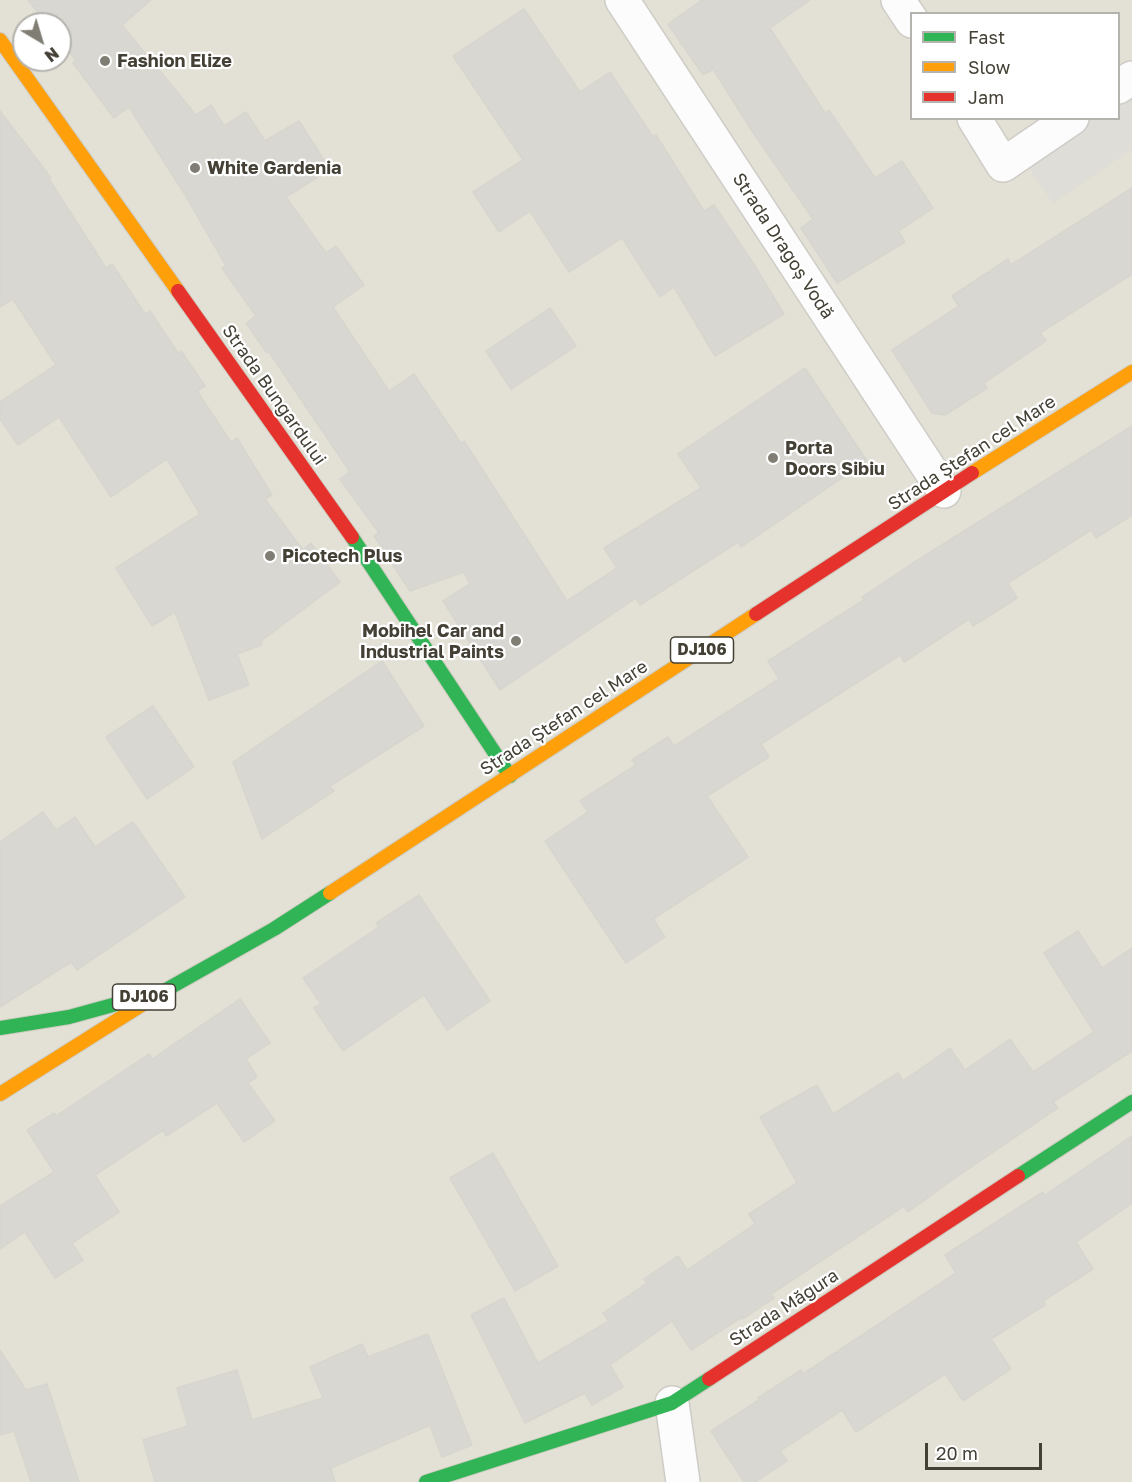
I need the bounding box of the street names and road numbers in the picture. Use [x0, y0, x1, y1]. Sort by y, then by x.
street label: Strada Dragoș Vodă [728, 169, 838, 323]
street label: Strada Bungardului [217, 321, 331, 469]
street label: Strada Ștefan cel Mare [884, 391, 1060, 515]
road number: DJ106 [670, 637, 734, 663]
street label: Strada Ștefan cel Mare [476, 656, 652, 780]
road number: DJ106 [112, 984, 176, 1010]
street label: Strada Măgura [725, 1265, 843, 1351]

